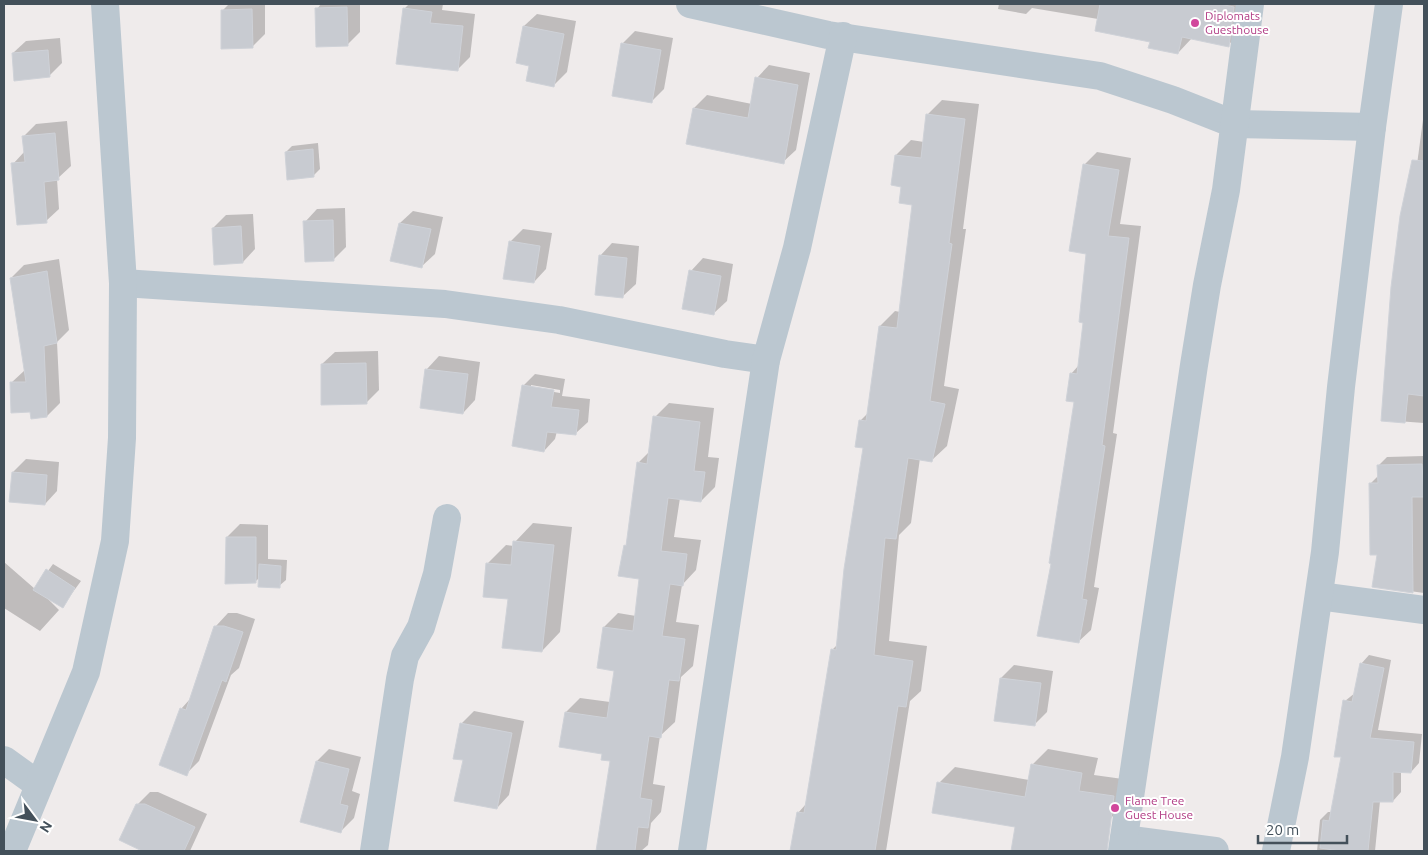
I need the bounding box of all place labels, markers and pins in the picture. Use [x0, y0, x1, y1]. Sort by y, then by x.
place label: Diplomats Guesthouse [1205, 9, 1269, 36]
marker: Diplomats Guesthouse [1189, 17, 1201, 29]
place label: Flame Tree Guest House [1125, 794, 1193, 821]
marker: Flame Tree Guest House [1109, 802, 1121, 814]

